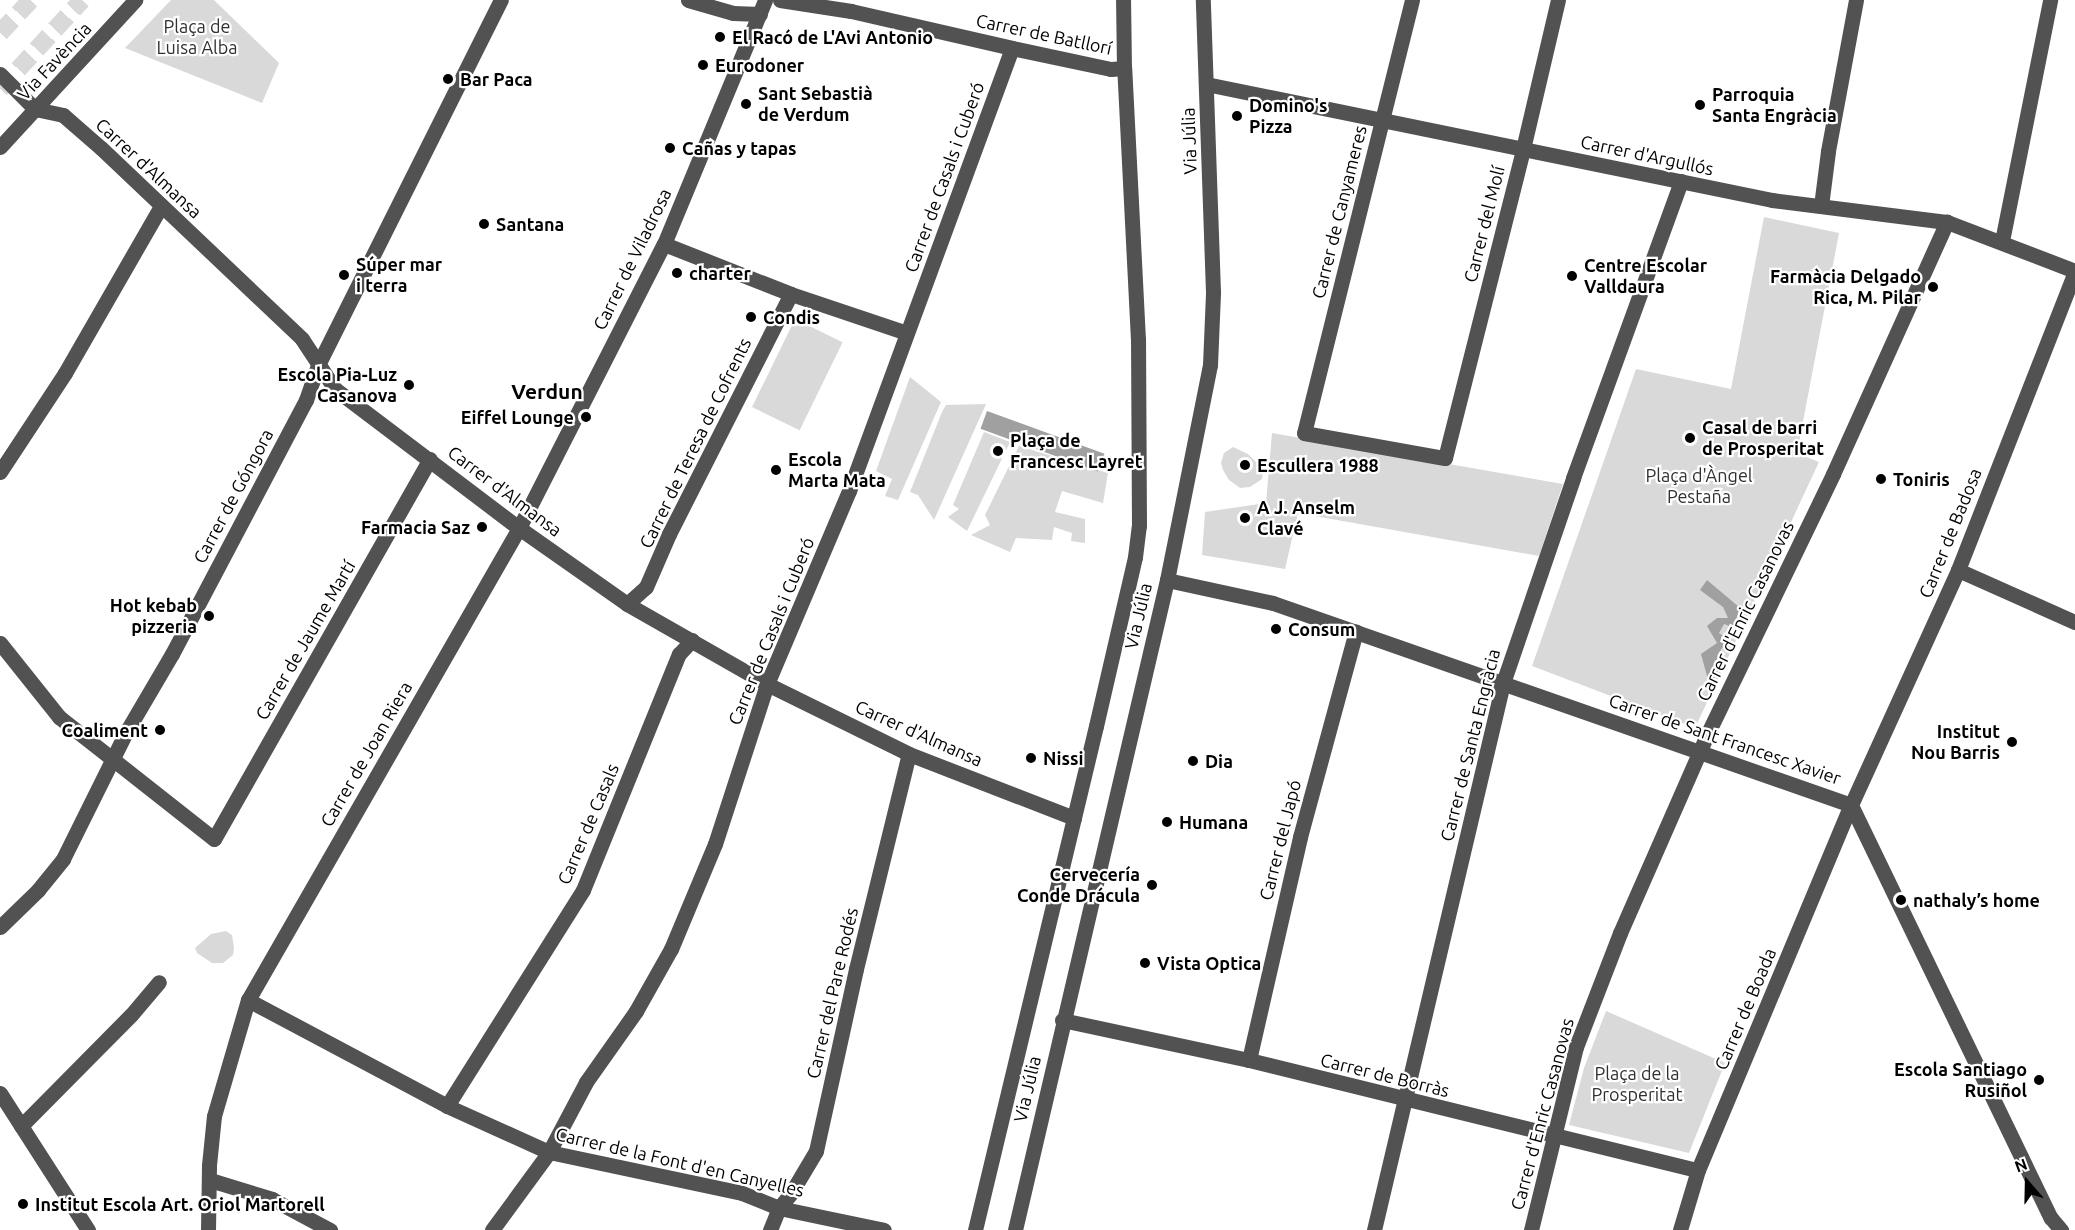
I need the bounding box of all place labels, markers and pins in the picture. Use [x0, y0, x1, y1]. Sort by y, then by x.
place label: El Racó de L'Avi Antonio [732, 26, 933, 48]
marker: El Racó de L'Avi Antonio [713, 30, 727, 44]
place label: Eurodoner [715, 54, 804, 76]
marker: Eurodoner [696, 58, 710, 72]
place label: Bar Paca [460, 68, 532, 90]
marker: Bar Paca [441, 72, 455, 86]
place label: Sant Sebastià de Verdum [758, 83, 873, 125]
place label: Parroquia Santa Engràcia [1712, 84, 1837, 127]
place label: Domino's Pizza [1249, 95, 1327, 138]
marker: Sant Sebastià de Verdum [739, 97, 753, 111]
marker: Parroquia Santa Engràcia [1693, 98, 1707, 112]
marker: Domino's Pizza [1230, 109, 1244, 123]
place label: Cañas y tapas [682, 137, 797, 159]
marker: Cañas y tapas [663, 141, 677, 155]
place label: Santana [496, 213, 564, 235]
marker: Santana [477, 217, 491, 231]
place label: Súper mar i terra [356, 254, 442, 296]
place label: Centre Escolar Valldaura [1584, 255, 1707, 298]
place label: charter [689, 262, 751, 284]
marker: charter [670, 266, 684, 280]
place label: Farmàcia Delgado Rica, M. Pilar [1770, 266, 1921, 308]
marker: Súper mar i terra [337, 268, 351, 282]
marker: Centre Escolar Valldaura [1565, 269, 1579, 283]
marker: Farmàcia Delgado Rica, M. Pilar [1926, 280, 1940, 294]
place label: Condis [763, 306, 820, 328]
marker: Condis [744, 310, 758, 324]
place label: Escola Pia-Luz Casanova [277, 364, 397, 406]
marker: Escola Pia-Luz Casanova [402, 378, 416, 392]
place label: Eiffel Lounge [461, 406, 574, 428]
marker: Eiffel Lounge [579, 410, 593, 424]
place label: Casal de barri de Prosperitat [1702, 417, 1824, 460]
place label: Plaça de Francesc Layret [1010, 430, 1142, 472]
marker: Casal de barri de Prosperitat [1683, 431, 1697, 445]
marker: Plaça de Francesc Layret [991, 444, 1005, 458]
place label: Escola Marta Mata [788, 449, 886, 492]
place label: Escullera 1988 [1257, 454, 1379, 476]
marker: Escullera 1988 [1238, 458, 1252, 472]
marker: Escola Marta Mata [769, 463, 783, 477]
place label: Toniris [1893, 468, 1950, 490]
marker: Toniris [1874, 472, 1888, 486]
place label: A J. Anselm Clavé [1257, 497, 1355, 540]
marker: A J. Anselm Clavé [1238, 511, 1252, 525]
place label: Farmacia Saz [361, 516, 470, 538]
marker: Farmacia Saz [475, 520, 489, 534]
place label: Hot kebab pizzeria [110, 595, 197, 638]
marker: Hot kebab pizzeria [202, 609, 216, 623]
place label: Consum [1288, 618, 1355, 640]
marker: Consum [1269, 622, 1283, 636]
place label: Coaliment [61, 719, 148, 741]
place label: Institut Nou Barris [1911, 721, 2000, 764]
marker: Coaliment [153, 723, 167, 737]
marker: Institut Nou Barris [2005, 735, 2019, 749]
place label: Nissi [1043, 747, 1083, 769]
place label: Dia [1205, 750, 1233, 772]
marker: Nissi [1024, 751, 1038, 765]
marker: Dia [1186, 754, 1200, 768]
place label: Humana [1179, 811, 1248, 833]
marker: Humana [1160, 815, 1174, 829]
place label: Cervecería Conde Drácula [1017, 864, 1140, 906]
marker: Cervecería Conde Drácula [1145, 878, 1159, 892]
place label: nathaly’s home [1913, 889, 2040, 911]
marker: nathaly’s home [1894, 893, 1908, 907]
place label: Vista Optica [1157, 952, 1261, 974]
marker: Vista Optica [1138, 956, 1152, 970]
place label: Escola Santiago Rusiñol [1894, 1059, 2027, 1102]
marker: Escola Santiago Rusiñol [2032, 1073, 2046, 1087]
place label: Institut Escola Art. Oriol Martorell [35, 1193, 325, 1215]
marker: Institut Escola Art. Oriol Martorell [16, 1197, 30, 1211]

